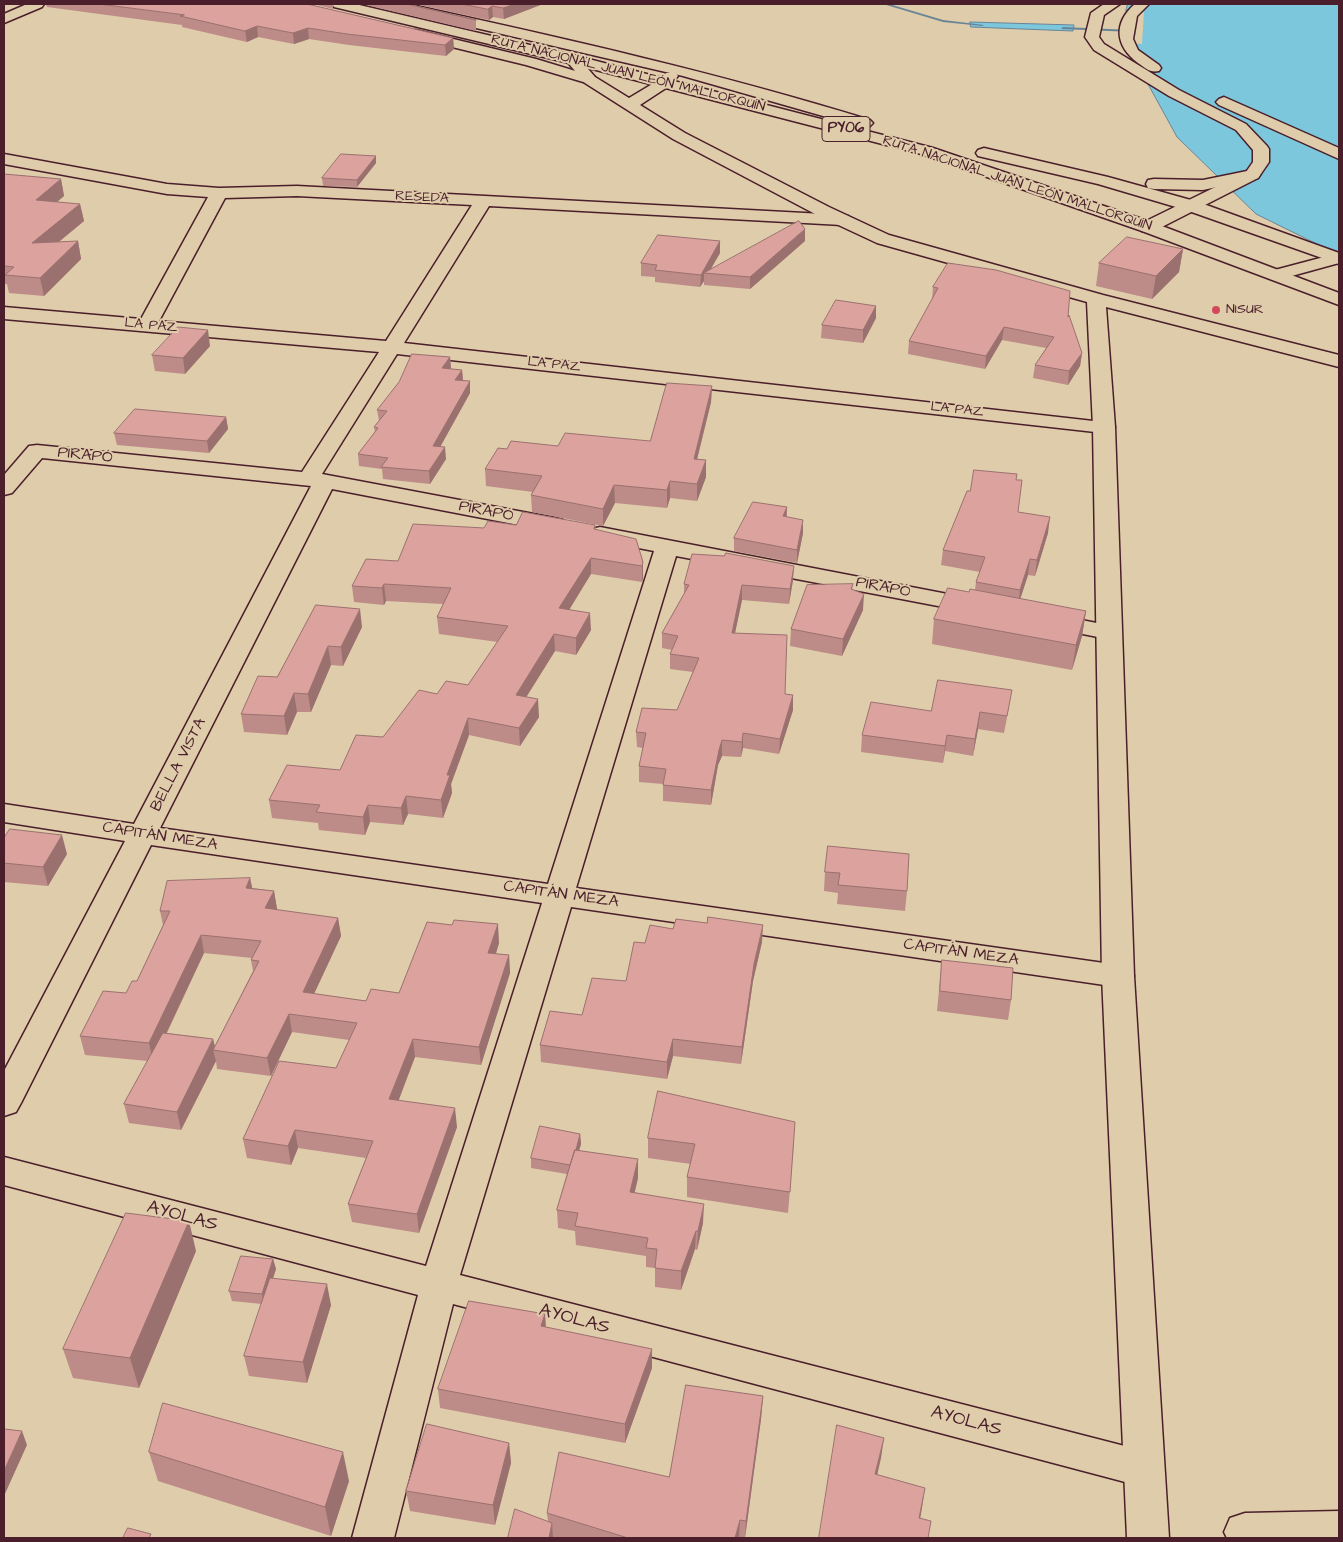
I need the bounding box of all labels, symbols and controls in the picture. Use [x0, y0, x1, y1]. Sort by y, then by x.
street label: RUTA NACIONAL JUAN LEÓN MALLORQUÍN [489, 32, 767, 116]
road number: PY06 [822, 116, 870, 142]
street label: RUTA NACIONAL JUAN LEÓN MALLORQUÍN [880, 132, 1154, 236]
street label: RESEDA [395, 188, 449, 208]
place label: NISUR [1226, 302, 1264, 318]
marker: NISUR [1210, 304, 1222, 316]
street label: LA PAZ [124, 315, 178, 337]
street label: LA PAZ [527, 354, 581, 376]
street label: LA PAZ [930, 399, 984, 421]
street label: PIRAPÓ [57, 444, 113, 468]
street label: PIRAPÓ [457, 497, 515, 527]
street label: PIRAPÓ [854, 573, 912, 603]
street label: BELLA VISTA [147, 715, 211, 815]
street label: CAPITÁN MEZA [101, 818, 219, 856]
street label: CAPITÁN MEZA [502, 877, 620, 913]
street label: CAPITÁN MEZA [902, 935, 1020, 971]
street label: AYOLAS [144, 1197, 220, 1237]
street label: AYOLAS [536, 1300, 612, 1340]
street label: AYOLAS [928, 1402, 1004, 1442]

